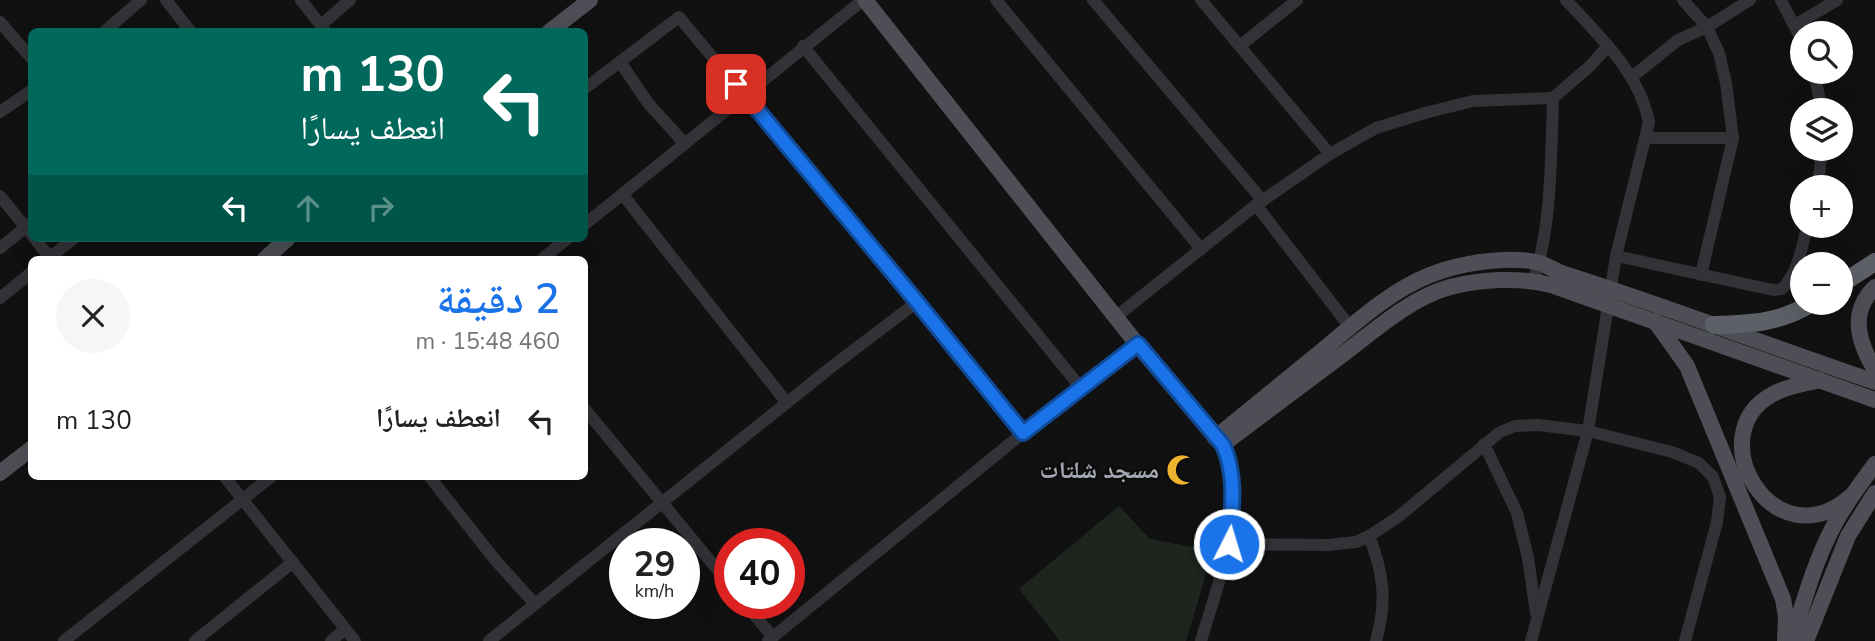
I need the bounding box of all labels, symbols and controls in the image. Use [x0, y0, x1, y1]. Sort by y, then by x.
map controls [1790, 21, 1853, 315]
button: search [1790, 21, 1853, 84]
text: 130 m [301, 41, 445, 108]
pin [706, 54, 766, 114]
icon: left [469, 56, 560, 147]
icon: arrive [717, 65, 755, 103]
button: layers [1790, 98, 1853, 161]
text: انعطف يسارًا [301, 107, 445, 150]
button: + [1790, 175, 1853, 238]
icon: left [216, 189, 254, 227]
icon: ahead [289, 189, 327, 227]
icon: right [362, 189, 400, 227]
button: − [1790, 252, 1853, 315]
text: 2 دقيقة [436, 271, 560, 328]
button: close [56, 279, 130, 353]
text: 460 m · 15:48 [415, 326, 560, 357]
text: انعطف يسارًا [376, 401, 501, 436]
icon: left [522, 402, 560, 440]
text: 130 m [56, 403, 132, 438]
mosque icon: مسجد شلتات [1165, 453, 1199, 487]
place label: مسجد شلتات [1039, 454, 1159, 486]
position arrow [1192, 507, 1266, 581]
speed limit sign: 40 [714, 528, 805, 619]
text: 29 [633, 541, 676, 588]
text: km/h [635, 579, 674, 603]

